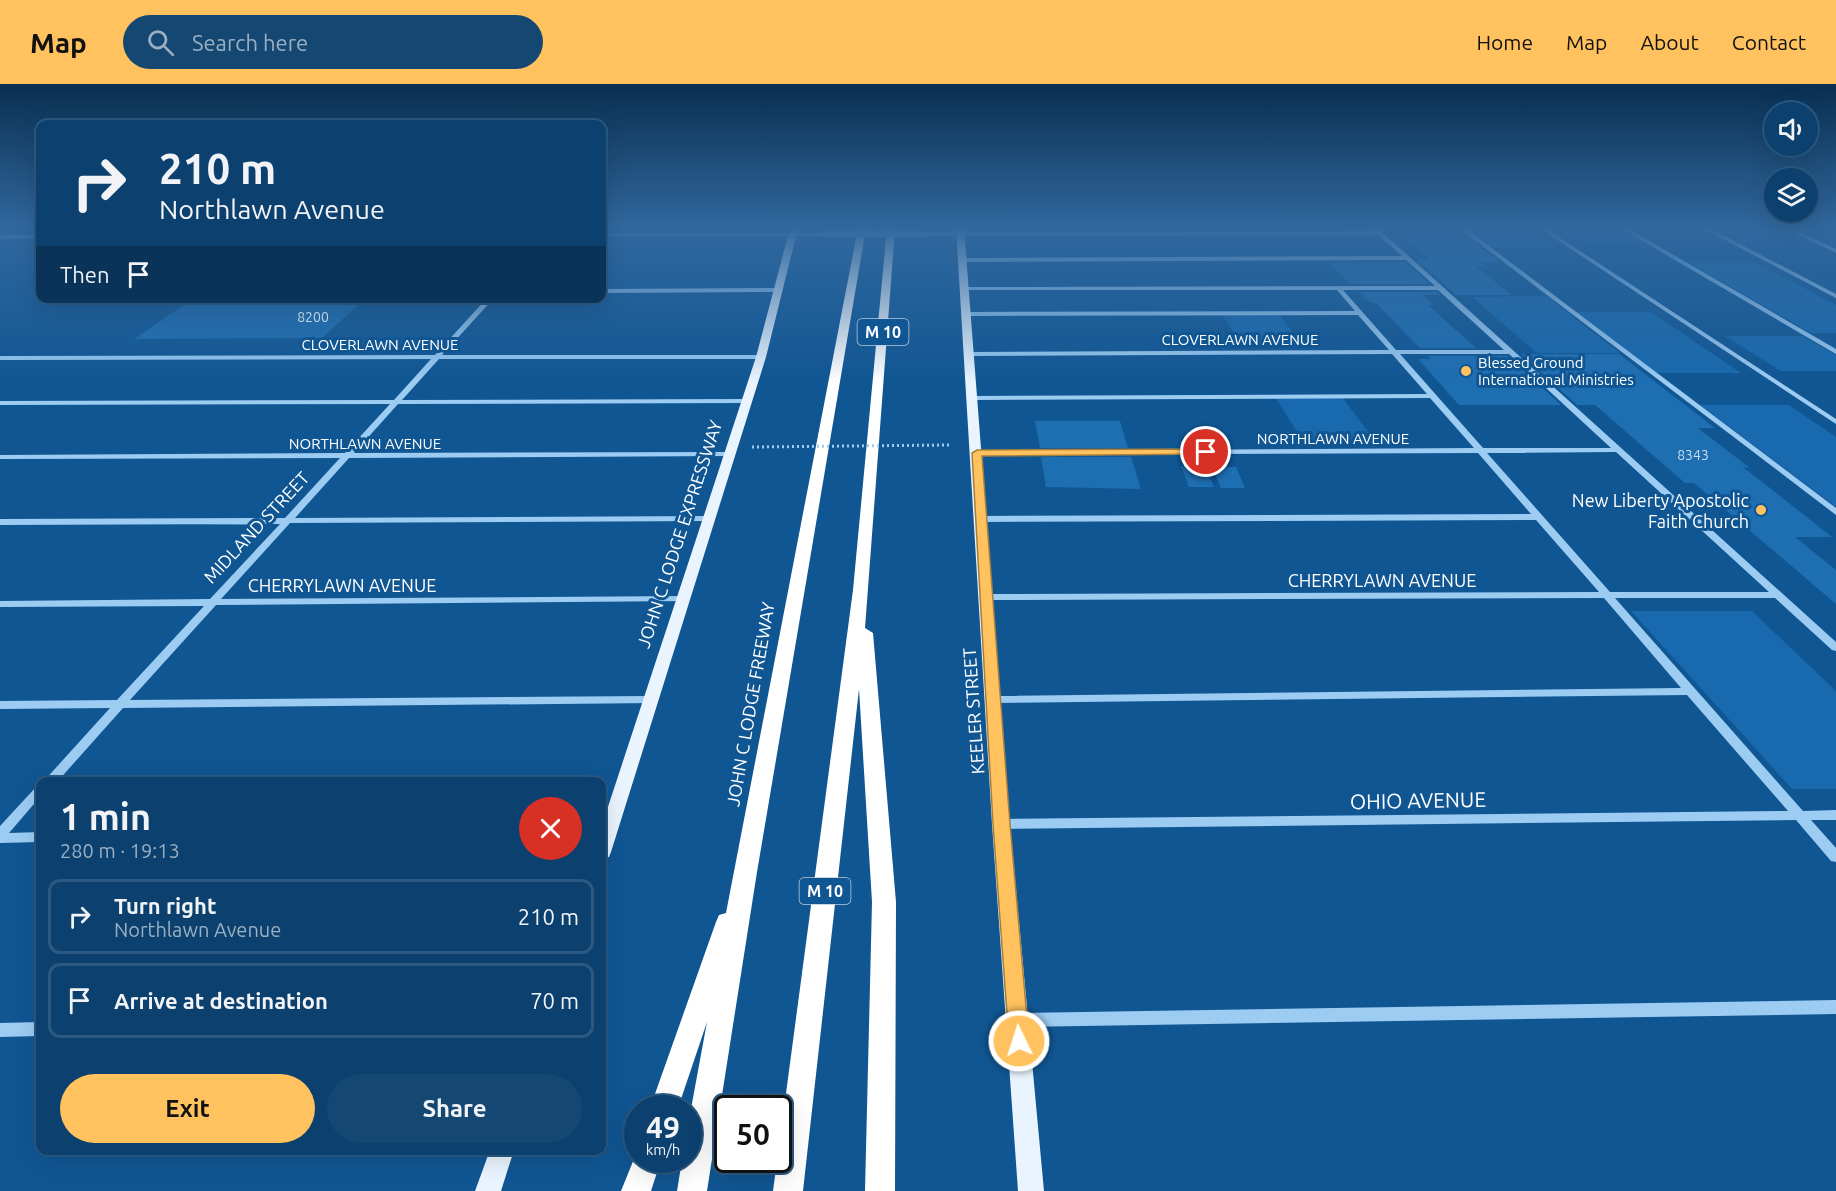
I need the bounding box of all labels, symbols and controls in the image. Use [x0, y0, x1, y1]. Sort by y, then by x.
search box [123, 15, 543, 69]
icon: search [144, 26, 177, 59]
text: Map [30, 27, 87, 58]
text: Search here [192, 30, 308, 55]
text: Home [1476, 30, 1533, 54]
text: Map [1566, 30, 1607, 54]
text: About [1640, 30, 1699, 54]
text: Contact [1732, 30, 1806, 54]
map controls [1764, 102, 1818, 222]
button: sound [1764, 102, 1818, 156]
icon: right [60, 144, 138, 222]
text: 210 m [159, 145, 276, 192]
button: layers [1764, 168, 1818, 222]
text: Northlawn Avenue [159, 194, 385, 224]
icon: arrive [122, 258, 155, 291]
text: Then [60, 262, 110, 287]
house number: 8200 [297, 309, 329, 325]
road number: M 10 [858, 319, 908, 345]
street label: CLOVERLAWN AVENUE [1161, 331, 1319, 348]
street label: CLOVERLAWN AVENUE [301, 336, 459, 353]
place label: Blessed Ground International Ministries [1478, 354, 1634, 388]
marker: Blessed Ground International Ministries [1459, 364, 1473, 378]
street label: JOHN C LODGE EXPRESSWAY [633, 417, 726, 650]
pin [1180, 426, 1231, 477]
street label: NORTHLAWN AVENUE [1257, 430, 1409, 447]
street label: NORTHLAWN AVENUE [289, 435, 441, 452]
icon: arrive [1189, 435, 1222, 468]
house number: 8343 [1677, 447, 1709, 463]
street label: MIDLAND STREET [199, 467, 313, 587]
place label: New Liberty Apostolic Faith Church [1572, 490, 1749, 531]
marker: New Liberty Apostolic Faith Church [1754, 503, 1768, 517]
street label: CHERRYLAWN AVENUE [1288, 570, 1476, 590]
street label: CHERRYLAWN AVENUE [248, 575, 436, 595]
street label: JOHN C LODGE FREEWAY [722, 600, 778, 808]
street label: KEELER STREET [959, 647, 987, 775]
street label: OHIO AVENUE [1350, 787, 1486, 813]
text: 1 min [60, 796, 151, 837]
button: close [519, 797, 582, 860]
text: 280 m · 19:13 [60, 839, 180, 862]
road number: M 10 [800, 878, 850, 904]
text: Turn right [114, 893, 216, 918]
icon: right [63, 900, 96, 933]
text: 210 m [518, 904, 579, 929]
text: Northlawn Avenue [114, 918, 281, 941]
icon: arrive [63, 984, 96, 1017]
text: Arrive at destination [114, 988, 328, 1013]
text: 70 m [530, 988, 579, 1013]
position arrow [987, 1009, 1051, 1073]
button: Exit [60, 1074, 315, 1143]
button: Share [327, 1074, 582, 1143]
speed limit sign: 50 [714, 1095, 792, 1173]
text: 49 [646, 1110, 680, 1144]
text: km/h [646, 1141, 680, 1158]

